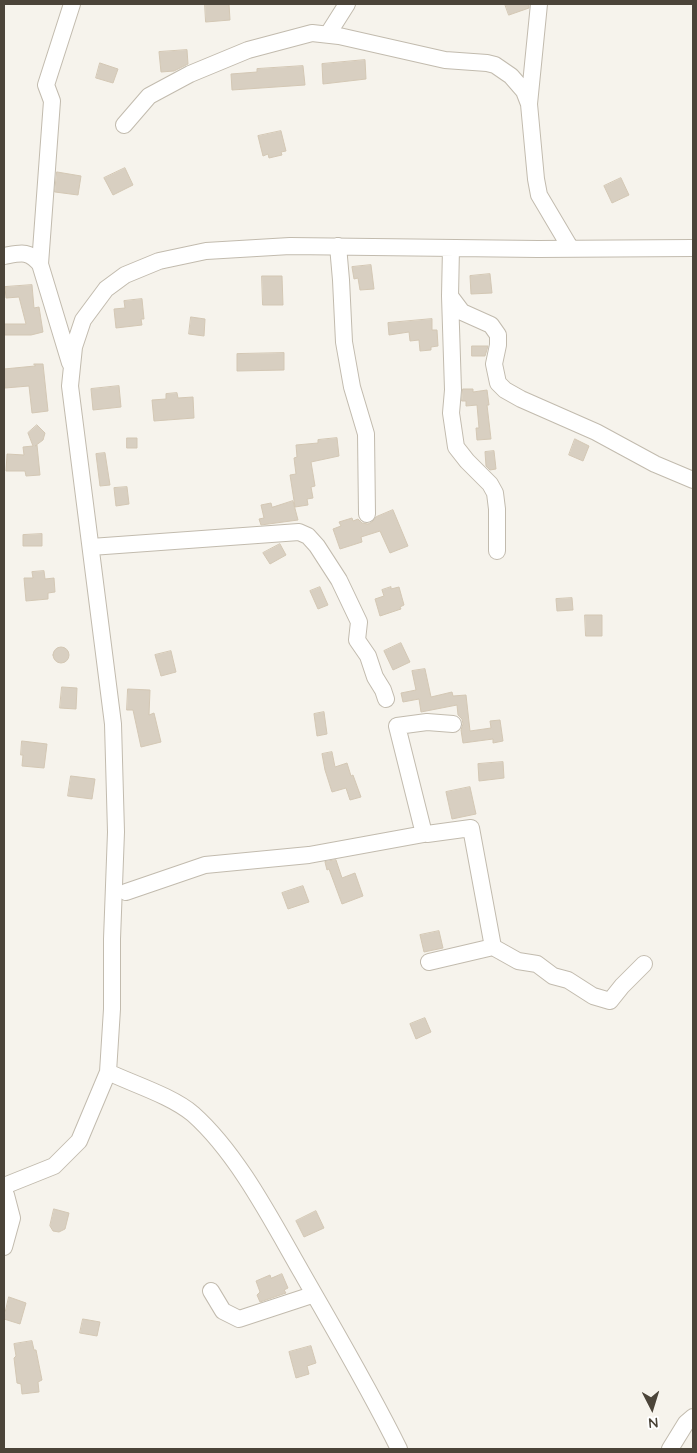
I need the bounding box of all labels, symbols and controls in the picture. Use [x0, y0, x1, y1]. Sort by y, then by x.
north arrow [627, 1383, 677, 1433]
text: N [647, 1414, 659, 1432]

